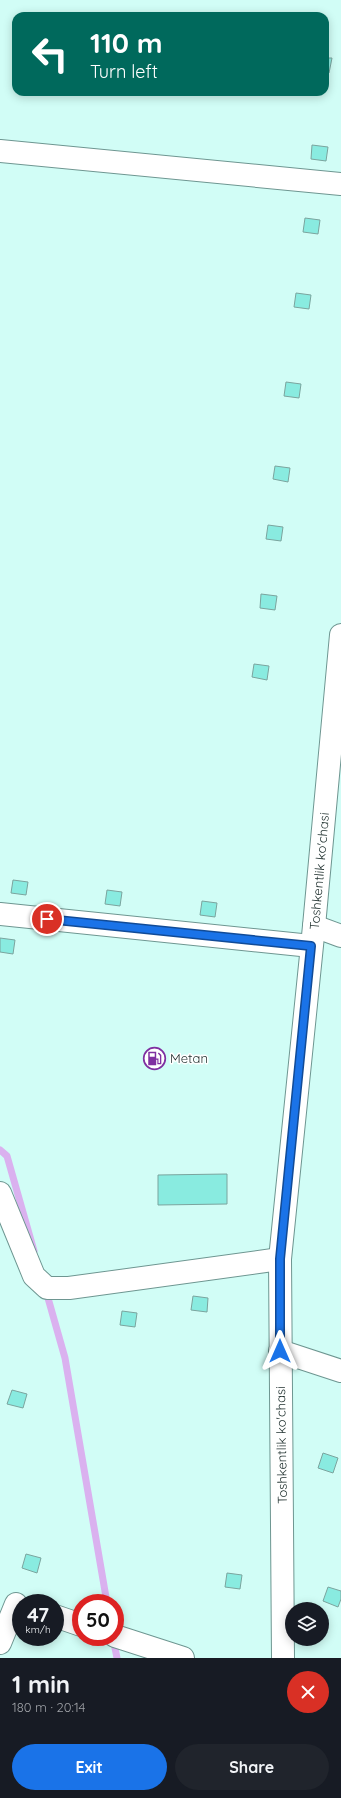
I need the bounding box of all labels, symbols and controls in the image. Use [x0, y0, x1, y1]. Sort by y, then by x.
text: 110 m [90, 25, 163, 60]
icon: left [24, 28, 76, 80]
text: Turn left [90, 60, 158, 83]
street label: Toshkentlik ko'chasi [306, 812, 332, 930]
pin [30, 902, 64, 936]
icon: arrive [36, 908, 58, 930]
fuel station icon: Metan [141, 1045, 167, 1071]
place label: Metan [170, 1050, 208, 1066]
position arrow [259, 1330, 301, 1372]
street label: Toshkentlik ko'chasi [272, 1386, 290, 1504]
speed limit sign: 50 [72, 1594, 124, 1646]
text: 47 [27, 1602, 49, 1627]
map controls [285, 1602, 329, 1646]
button: layers [285, 1602, 329, 1646]
text: km/h [25, 1623, 51, 1636]
text: 1 min [12, 1669, 70, 1699]
button: close [287, 1671, 329, 1713]
text: 180 m · 20:14 [12, 1699, 85, 1715]
button: Exit [12, 1744, 167, 1790]
button: Share [175, 1744, 329, 1790]

